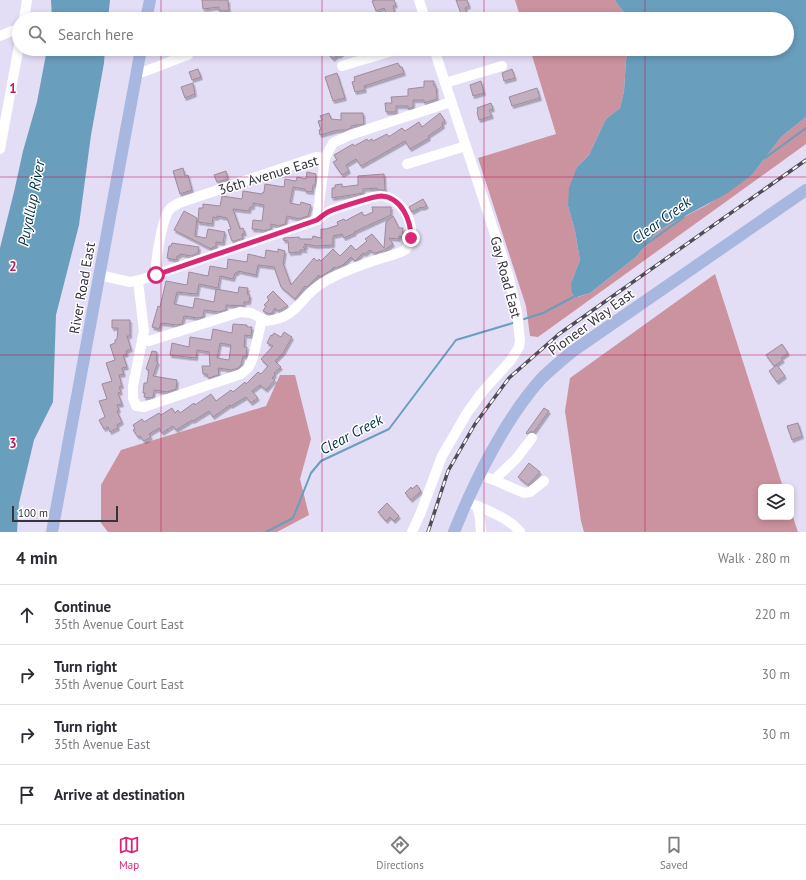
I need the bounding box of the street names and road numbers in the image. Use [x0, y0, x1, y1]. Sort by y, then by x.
street label: 36th Avenue East [216, 151, 320, 199]
street label: Gay Road East [486, 234, 526, 320]
street label: River Road East [65, 241, 99, 335]
street label: Pioneer Way East [545, 285, 638, 359]

